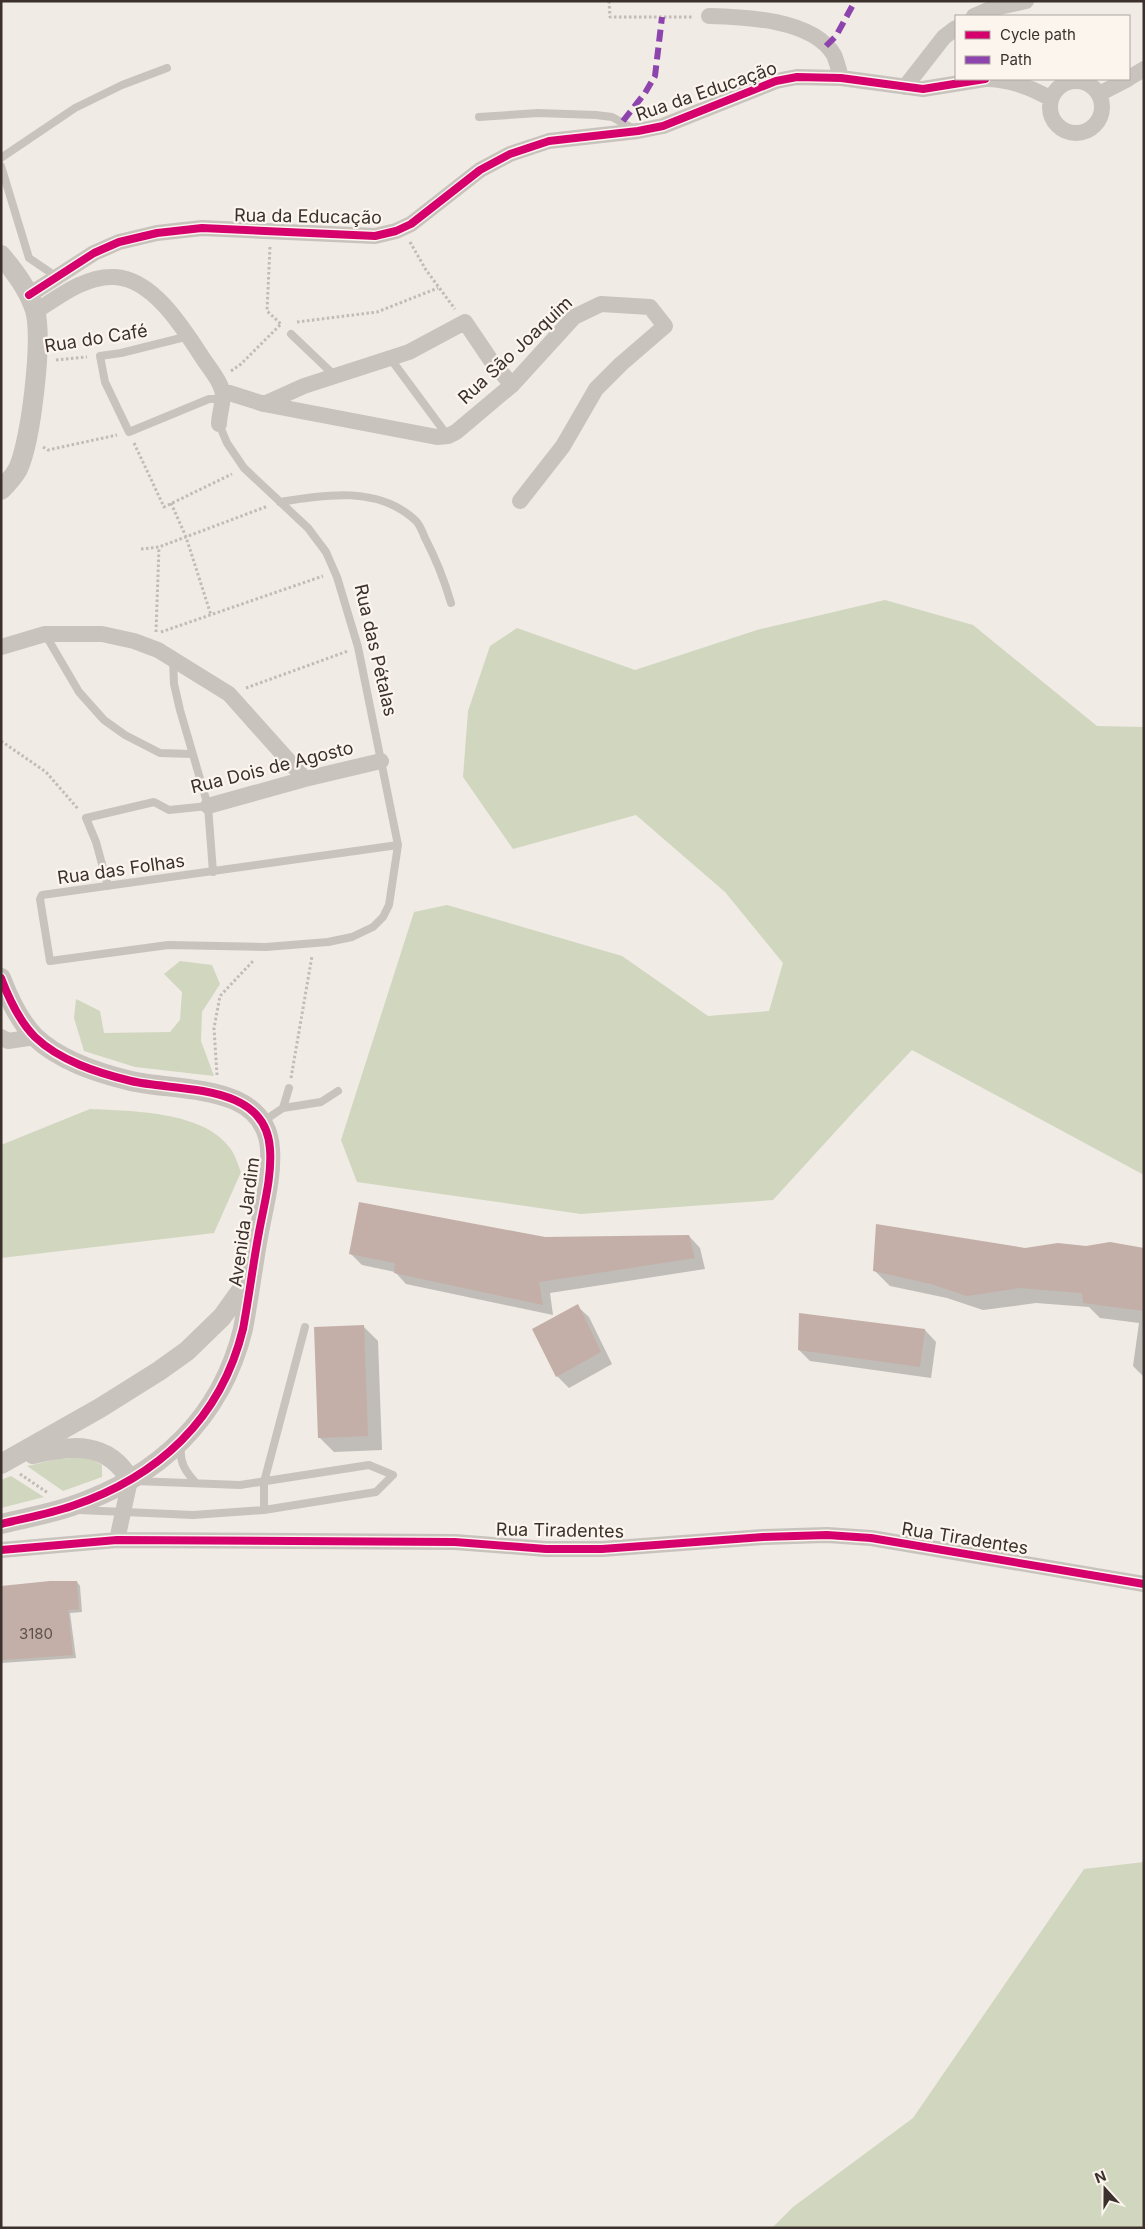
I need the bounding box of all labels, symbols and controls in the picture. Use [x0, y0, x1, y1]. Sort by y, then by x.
legend [955, 15, 1130, 80]
text: Cycle path [1000, 25, 1076, 44]
text: Path [1000, 50, 1032, 69]
street label: Rua da Educação [633, 57, 779, 125]
street label: Rua da Educação [234, 204, 382, 228]
street label: Rua São Joaquim [454, 292, 576, 408]
street label: Rua do Café [43, 319, 149, 357]
street label: Rua das Pétalas [351, 582, 401, 718]
street label: Rua Dois de Agosto [188, 737, 356, 797]
street label: Rua das Folhas [56, 850, 186, 888]
street label: Avenida Jardim [225, 1156, 263, 1288]
street label: Rua Tiradentes [496, 1518, 624, 1542]
street label: Rua Tiradentes [900, 1518, 1030, 1558]
house number: 3180 [19, 1624, 53, 1643]
north arrow [1080, 2164, 1130, 2214]
text: N [1092, 2167, 1108, 2186]

